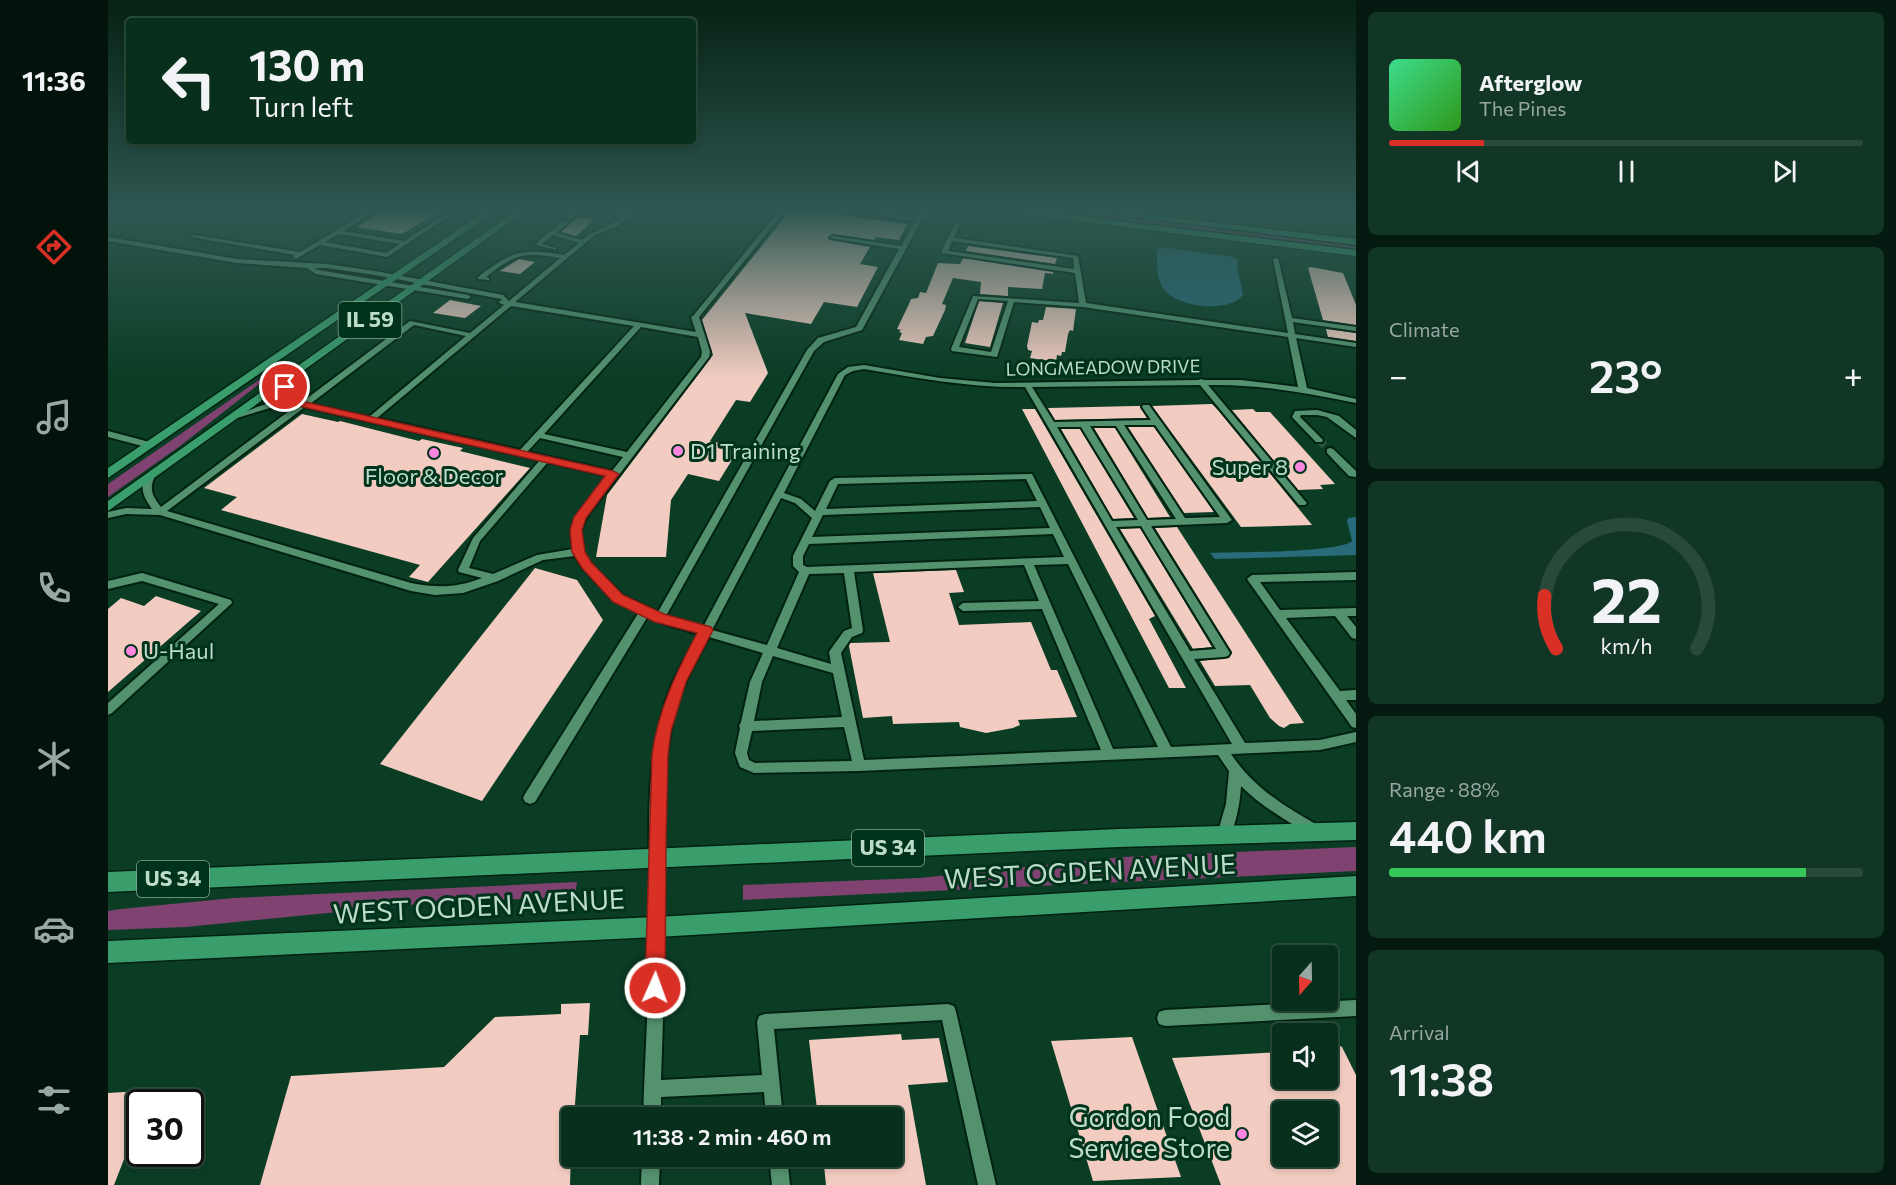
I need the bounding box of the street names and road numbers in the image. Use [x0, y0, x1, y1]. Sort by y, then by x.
road number: IL 59 [338, 302, 402, 338]
street label: LONGMEADOW DRIVE [1006, 354, 1200, 380]
road number: US 34 [852, 830, 924, 866]
street label: WEST OGDEN AVENUE [943, 846, 1237, 895]
road number: US 34 [137, 861, 209, 897]
street label: WEST OGDEN AVENUE [332, 881, 626, 930]

